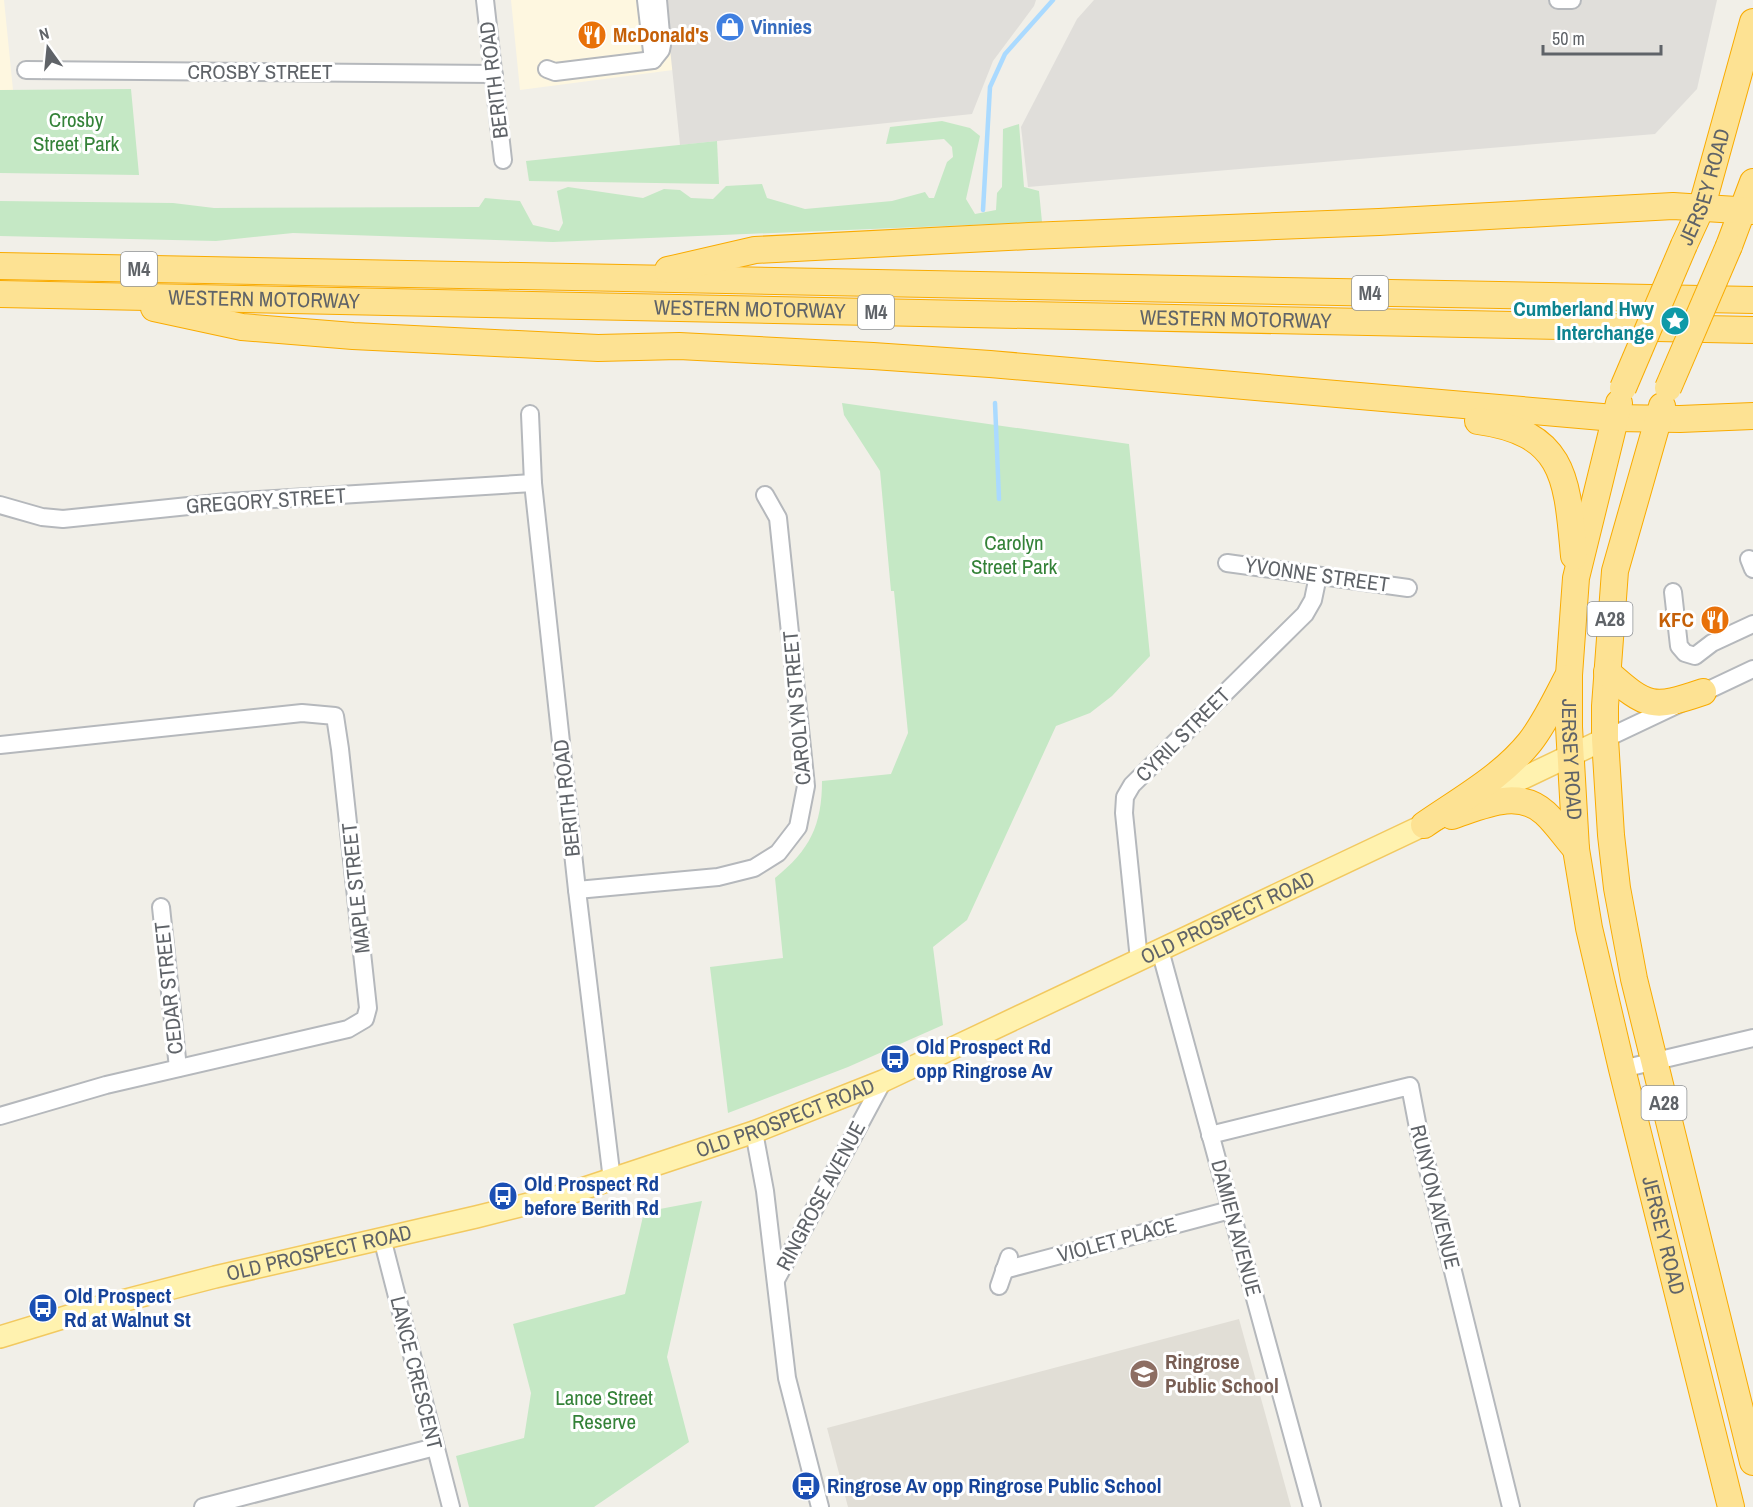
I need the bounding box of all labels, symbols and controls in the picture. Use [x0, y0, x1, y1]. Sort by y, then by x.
shop icon: Vinnies [714, 11, 746, 43]
place label: Vinnies [751, 12, 812, 41]
north arrow [18, 18, 78, 78]
scale bar [1543, 18, 1662, 56]
restaurant icon: McDonald's [576, 19, 608, 51]
street label: BERITH ROAD [472, 20, 515, 140]
place label: McDonald's [613, 20, 709, 49]
text: N [37, 22, 52, 45]
text: 50 m [1552, 26, 1585, 51]
street label: CROSBY STREET [187, 57, 333, 86]
park label: Crosby Street Park [33, 105, 119, 158]
street label: JERSEY ROAD [1671, 125, 1737, 250]
road number: M4 [121, 252, 157, 286]
road number: M4 [1352, 276, 1388, 310]
street label: WESTERN MOTORWAY [168, 282, 361, 315]
street label: WESTERN MOTORWAY [654, 292, 847, 325]
place label: Cumberland Hwy Interchange [1513, 294, 1654, 347]
road number: M4 [858, 295, 894, 329]
street label: WESTERN MOTORWAY [1140, 302, 1332, 335]
place icon: Cumberland Hwy Interchange [1659, 305, 1691, 337]
street label: GREGORY STREET [185, 480, 347, 521]
park label: Carolyn Street Park [971, 528, 1057, 581]
street label: YVONNE STREET [1243, 550, 1392, 599]
road number: A28 [1588, 602, 1632, 636]
restaurant icon: KFC [1699, 604, 1731, 636]
place label: KFC [1659, 605, 1694, 634]
street label: CAROLYN STREET [775, 629, 818, 786]
street label: CYRIL STREET [1129, 681, 1237, 788]
street label: JERSEY ROAD [1555, 699, 1589, 821]
street label: BERITH ROAD [546, 738, 587, 858]
street label: MAPLE STREET [334, 821, 377, 955]
street label: OLD PROSPECT ROAD [1136, 864, 1319, 971]
street label: CEDAR STREET [147, 920, 190, 1056]
place label: Old Prospect Rd opp Ringrose Av [916, 1032, 1053, 1085]
bus stop icon: Old Prospect Rd opp Ringrose Av [879, 1043, 911, 1075]
street label: OLD PROSPECT ROAD [692, 1071, 879, 1164]
road number: A28 [1642, 1086, 1686, 1120]
street label: RINGROSE AVENUE [769, 1116, 872, 1276]
street label: RUNYON AVENUE [1404, 1122, 1467, 1272]
street label: DAMIEN AVENUE [1204, 1156, 1269, 1299]
place label: Old Prospect Rd before Berith Rd [524, 1169, 659, 1222]
street label: JERSEY ROAD [1635, 1173, 1693, 1298]
bus stop icon: Old Prospect Rd before Berith Rd [487, 1180, 519, 1212]
street label: VIOLET PLACE [1054, 1210, 1180, 1269]
street label: OLD PROSPECT ROAD [223, 1217, 414, 1288]
place label: Old Prospect Rd at Walnut St [64, 1281, 191, 1334]
bus stop icon: Old Prospect Rd at Walnut St [27, 1292, 59, 1324]
street label: LANCE CRESCENT [383, 1293, 450, 1453]
place label: Ringrose Public School [1165, 1347, 1279, 1400]
school or university icon: Ringrose Public School [1128, 1358, 1160, 1390]
park label: Lance Street Reserve [555, 1383, 653, 1436]
bus stop icon: Ringrose Av opp Ringrose Public School [790, 1470, 822, 1502]
place label: Ringrose Av opp Ringrose Public School [827, 1471, 1162, 1500]

